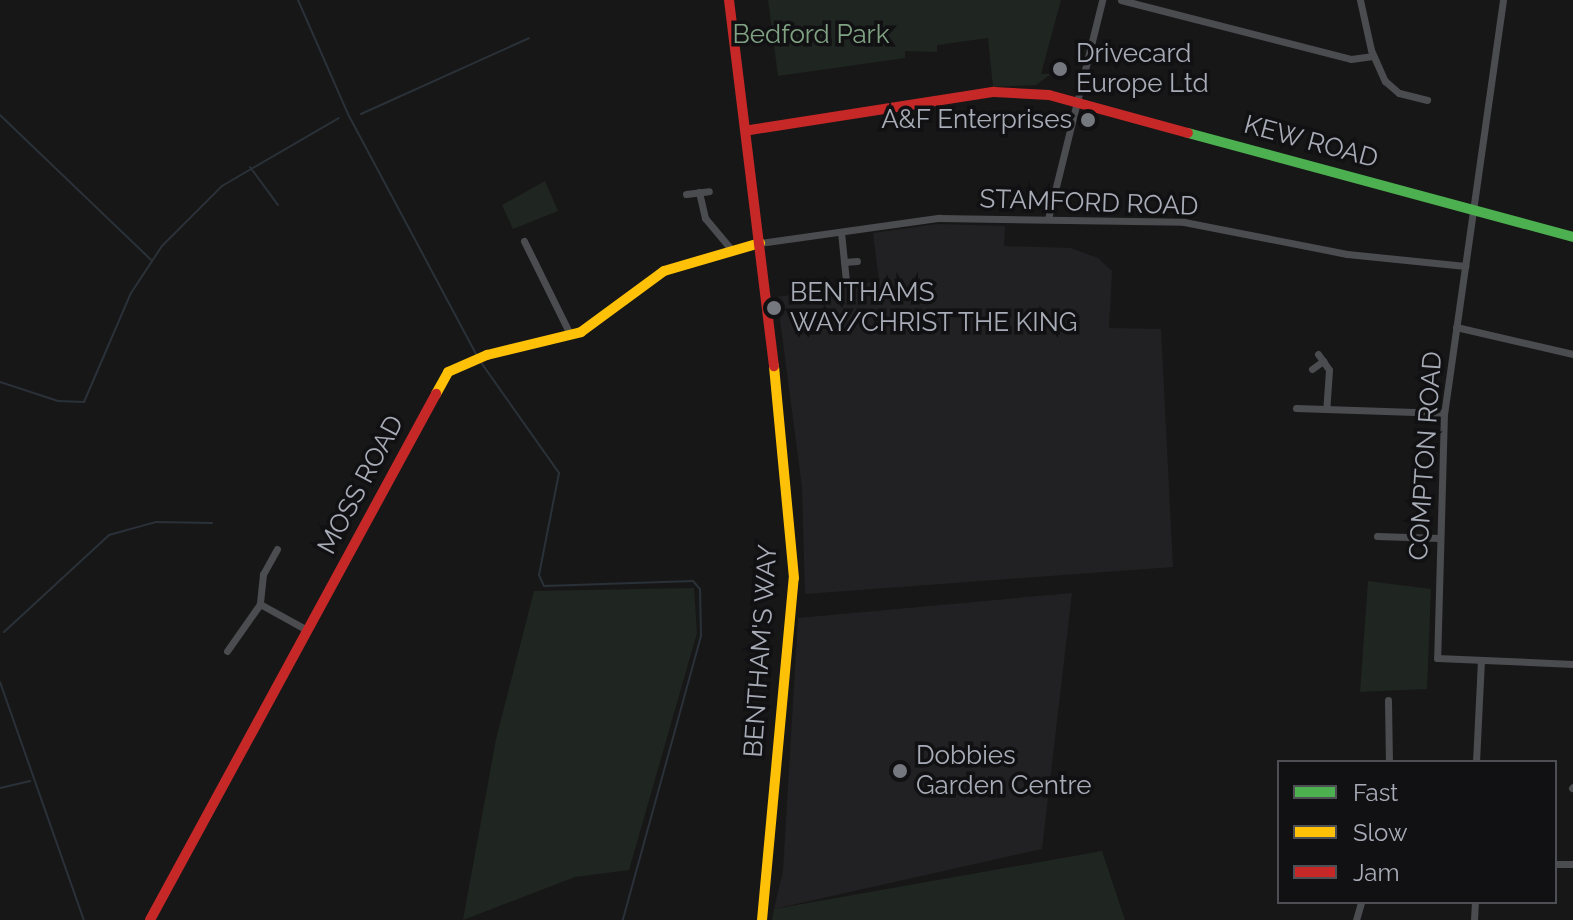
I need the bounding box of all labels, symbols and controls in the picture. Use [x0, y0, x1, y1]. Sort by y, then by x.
park label: Bedford Park [732, 19, 890, 51]
place label: Drivecard Europe Ltd [1076, 38, 1209, 100]
marker: Drivecard Europe Ltd [1051, 60, 1069, 78]
place label: A&F Enterprises [881, 104, 1072, 136]
street label: KEW ROAD [1240, 109, 1382, 175]
marker: A&F Enterprises [1079, 111, 1097, 129]
street label: STAMFORD ROAD [979, 184, 1199, 222]
place label: BENTHAMS WAY/CHRIST THE KING [790, 277, 1079, 338]
marker: BENTHAMS WAY/CHRIST THE KING [765, 299, 783, 317]
street label: COMPTON ROAD [1403, 350, 1449, 562]
street label: MOSS ROAD [311, 410, 411, 560]
street label: BENTHAM'S WAY [738, 543, 784, 759]
place label: Dobbies Garden Centre [916, 740, 1092, 802]
legend [1277, 760, 1557, 904]
marker: Dobbies Garden Centre [891, 762, 909, 780]
text: Fast [1353, 778, 1398, 807]
text: Slow [1353, 818, 1407, 847]
text: Jam [1353, 858, 1399, 887]

